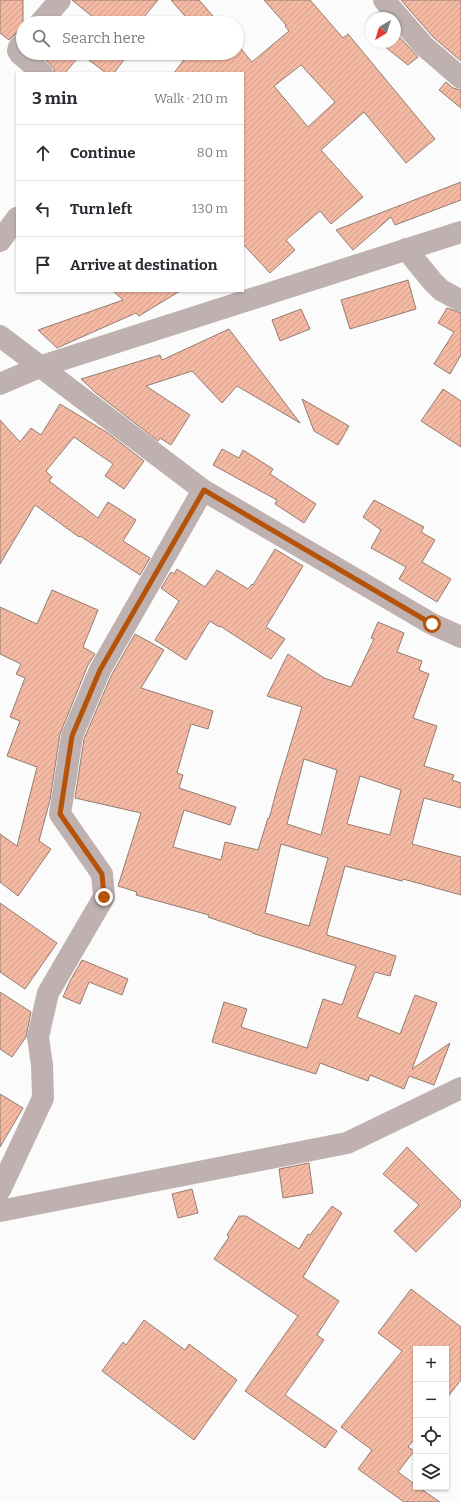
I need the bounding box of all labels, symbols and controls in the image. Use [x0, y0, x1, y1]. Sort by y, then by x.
north arrow [365, 12, 401, 48]
search box [16, 16, 244, 60]
icon: search [30, 27, 52, 49]
text: Search here [62, 29, 145, 47]
text: 3 min [32, 88, 77, 109]
text: Walk · 210 m [154, 91, 228, 106]
icon: ahead [32, 142, 54, 164]
text: Continue [70, 144, 136, 162]
text: 80 m [197, 145, 228, 160]
icon: left [32, 198, 54, 220]
text: Turn left [70, 200, 132, 218]
text: 130 m [192, 201, 228, 216]
icon: arrive [32, 254, 54, 276]
text: Arrive at destination [70, 256, 217, 274]
route start [423, 615, 441, 633]
route end [95, 888, 113, 906]
map controls [413, 1346, 449, 1490]
button: + [413, 1346, 449, 1382]
button: − [413, 1382, 449, 1418]
button: locate [413, 1418, 449, 1454]
button: layers [413, 1454, 449, 1490]

